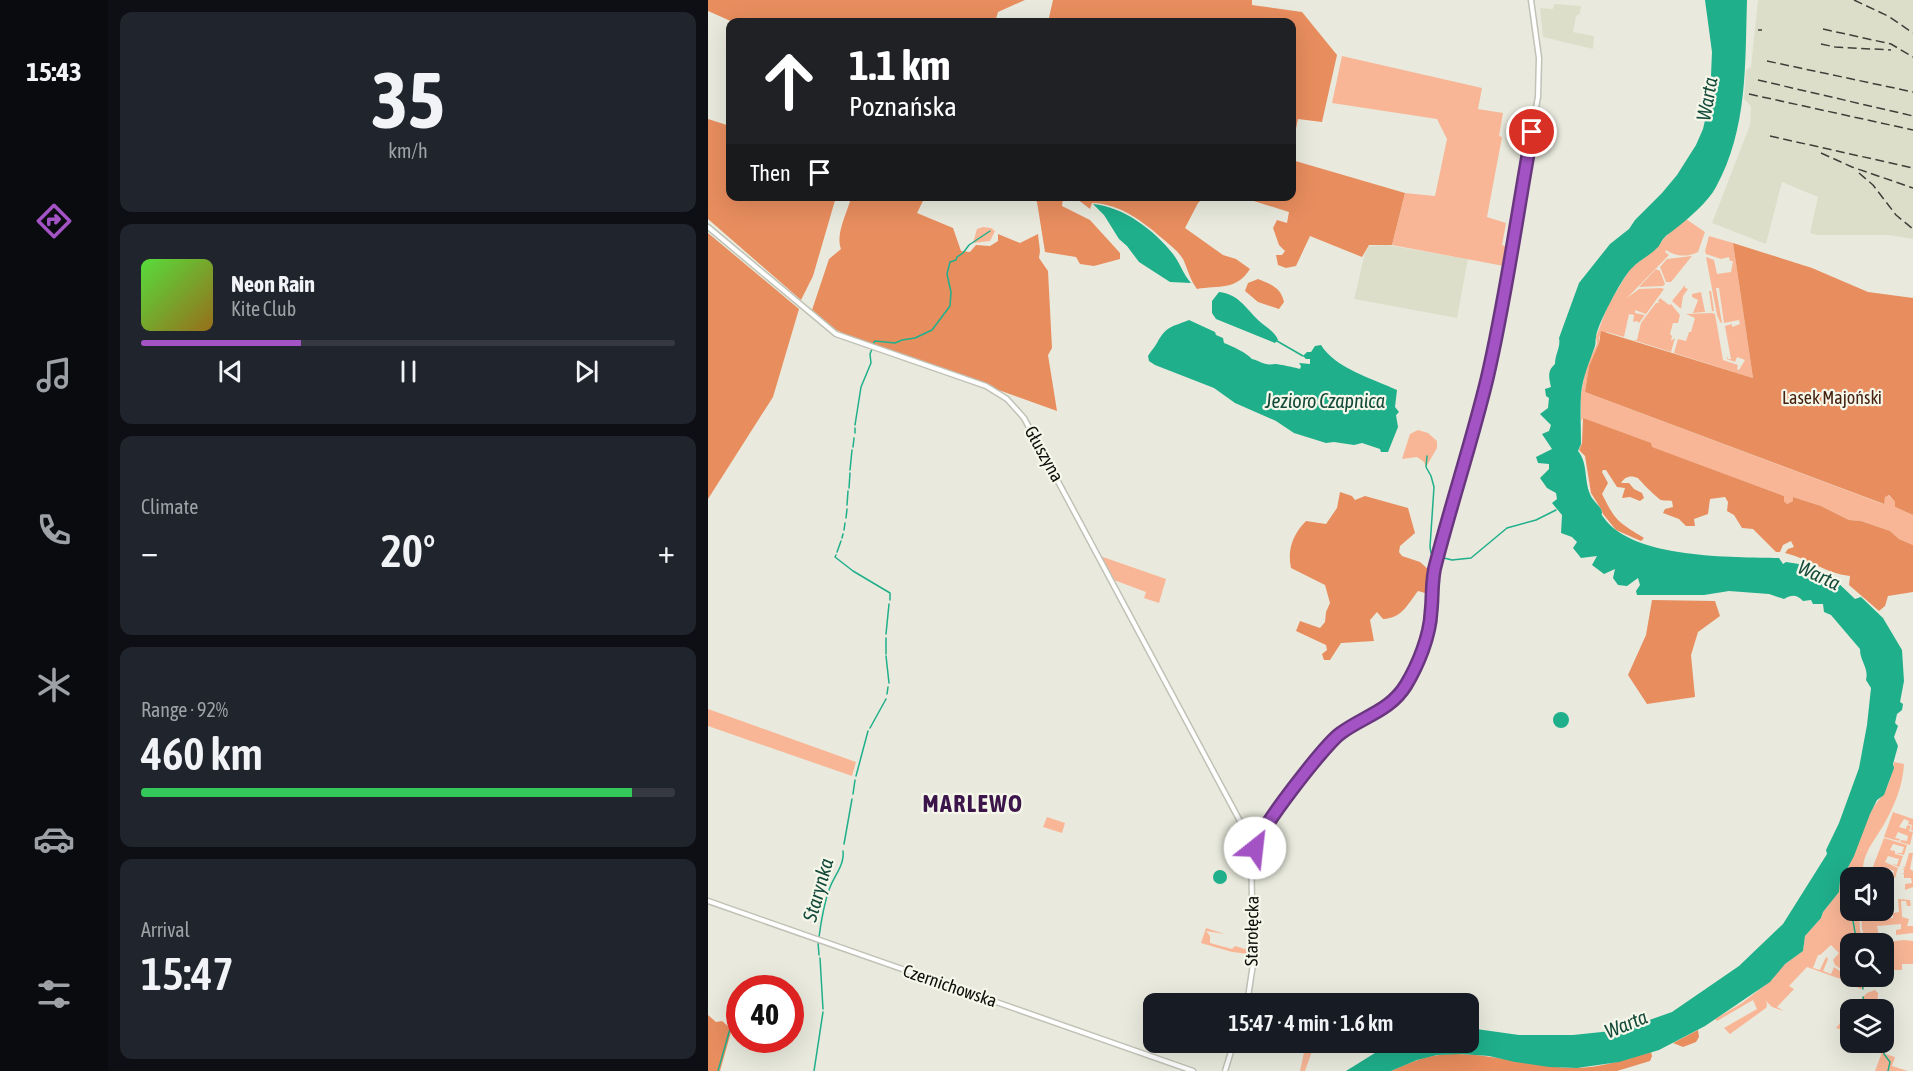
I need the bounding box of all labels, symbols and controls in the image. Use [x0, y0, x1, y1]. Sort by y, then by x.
text: 1.1 km [849, 41, 950, 89]
icon: ahead [750, 42, 828, 120]
text: 35 [371, 55, 445, 145]
text: 15:43 [26, 56, 82, 87]
water label: Warta [1691, 75, 1722, 122]
text: Poznańska [849, 91, 957, 122]
pin [1506, 106, 1557, 157]
icon: arrive [1515, 115, 1548, 148]
text: km/h [388, 139, 428, 162]
icon: arrive [803, 156, 836, 189]
text: Then [750, 160, 791, 186]
icon: directions [33, 200, 75, 242]
text: Neon Rain [231, 271, 315, 297]
text: Kite Club [231, 297, 296, 320]
icon: music [33, 354, 75, 396]
icon: previous [214, 355, 247, 388]
icon: pause [392, 355, 425, 388]
icon: next [570, 355, 603, 388]
park label: Lasek Majoński [1782, 387, 1882, 408]
water label: Jezioro Czapnica [1264, 389, 1385, 412]
street label: Głuszyna [1021, 422, 1068, 485]
text: Climate [141, 495, 198, 518]
icon: phone [33, 509, 75, 551]
text: 20° [381, 525, 435, 577]
text: − [141, 532, 158, 570]
text: + [658, 532, 675, 570]
water label: Warta [1795, 555, 1844, 594]
icon: climate [33, 664, 75, 706]
text: Range · 92% [141, 698, 228, 721]
text: 460 km [141, 728, 263, 780]
district label: MARLEWO [922, 790, 1024, 817]
position arrow [1223, 816, 1287, 880]
icon: car [33, 818, 75, 860]
water label: Starynka [797, 856, 838, 925]
map controls [1840, 867, 1894, 1053]
button: sound [1840, 867, 1894, 921]
street label: Starołęcka [1240, 896, 1263, 966]
text: Arrival [141, 918, 190, 941]
button: search [1840, 933, 1894, 987]
text: 15:47 [141, 948, 234, 1000]
street label: Czernichowska [901, 960, 1000, 1011]
icon: filters [33, 973, 75, 1015]
speed limit sign: 40 [726, 975, 804, 1053]
button: layers [1840, 999, 1894, 1053]
water label: Warta [1601, 1005, 1650, 1042]
text: 15:47 · 4 min · 1.6 km [1229, 1010, 1393, 1036]

